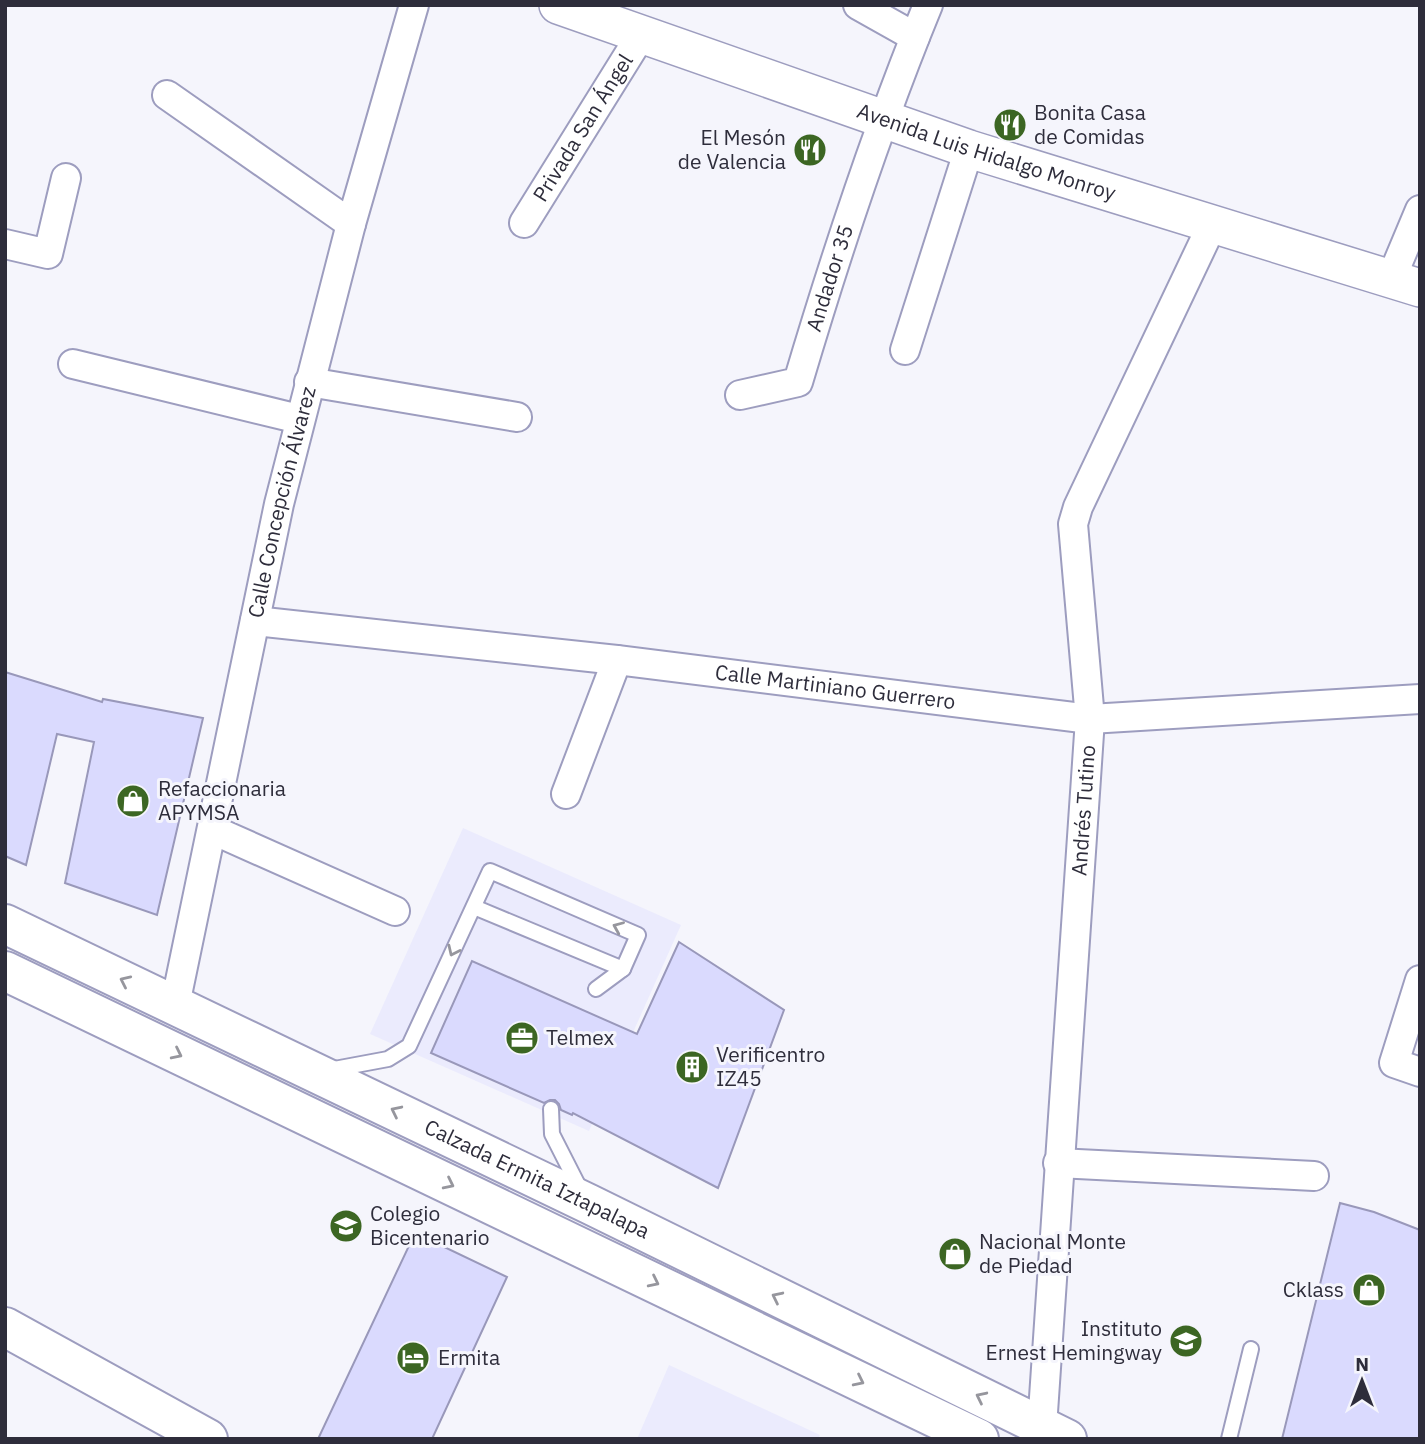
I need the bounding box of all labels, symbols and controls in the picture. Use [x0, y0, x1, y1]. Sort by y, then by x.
street label: Privada San Ángel [526, 48, 639, 207]
street label: Avenida Luis Hidalgo Monroy [854, 96, 1120, 207]
place label: Bonita Casa de Comidas [1034, 98, 1146, 150]
restaurant icon: Bonita Casa de Comidas [991, 106, 1029, 144]
place label: El Mesón de Valencia [678, 123, 786, 175]
restaurant icon: El Mesón de Valencia [791, 131, 829, 169]
street label: Andador 35 [799, 221, 859, 335]
street label: Calle Concepción Álvarez [241, 383, 322, 620]
street label: Calle Martiniano Guerrero [713, 657, 957, 715]
street label: Andrés Tutino [1064, 744, 1101, 877]
place label: Refaccionaria APYMSA [158, 774, 286, 826]
shop icon: Refaccionaria APYMSA [114, 782, 152, 820]
one-way arrow [613, 921, 625, 935]
one-way arrow [447, 944, 461, 956]
one-way arrow [119, 976, 132, 990]
office icon: Telmex [503, 1019, 541, 1057]
place label: Telmex [546, 1023, 614, 1051]
place label: Verificentro IZ45 [716, 1040, 825, 1092]
one-way arrow [170, 1045, 182, 1059]
building icon: Verificentro IZ45 [673, 1048, 711, 1086]
one-way arrow [391, 1106, 403, 1120]
street label: Calzada Ermita Iztapalapa [420, 1112, 655, 1245]
one-way arrow [442, 1175, 454, 1189]
place label: Colegio Bicentenario [370, 1199, 490, 1251]
school or university icon: Colegio Bicentenario [327, 1207, 365, 1245]
place label: Nacional Monte de Piedad [979, 1227, 1126, 1279]
shop icon: Nacional Monte de Piedad [936, 1235, 974, 1273]
shop icon: Cklass [1350, 1271, 1388, 1309]
one-way arrow [647, 1274, 659, 1288]
place label: Cklass [1283, 1275, 1344, 1303]
one-way arrow [772, 1291, 784, 1305]
place label: Instituto Ernest Hemingway [986, 1314, 1163, 1366]
school or university icon: Instituto Ernest Hemingway [1167, 1322, 1205, 1360]
hotel icon: Ermita [394, 1339, 432, 1377]
place label: Ermita [438, 1343, 500, 1371]
north arrow [1327, 1346, 1397, 1416]
text: N [1355, 1352, 1369, 1376]
one-way arrow [852, 1372, 864, 1386]
one-way arrow [976, 1392, 988, 1406]

